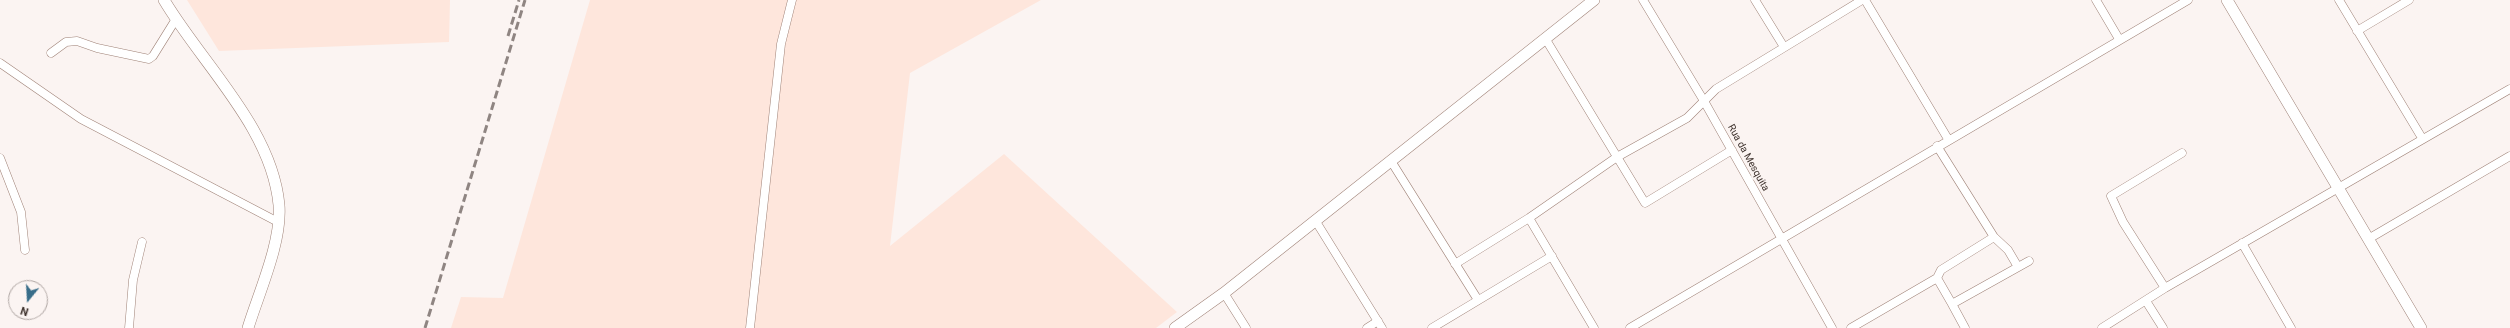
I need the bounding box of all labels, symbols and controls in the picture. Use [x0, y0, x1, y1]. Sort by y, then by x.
street label: Rua da Mesquita [1725, 122, 1771, 194]
north arrow [8, 280, 48, 320]
text: N [19, 304, 30, 318]

